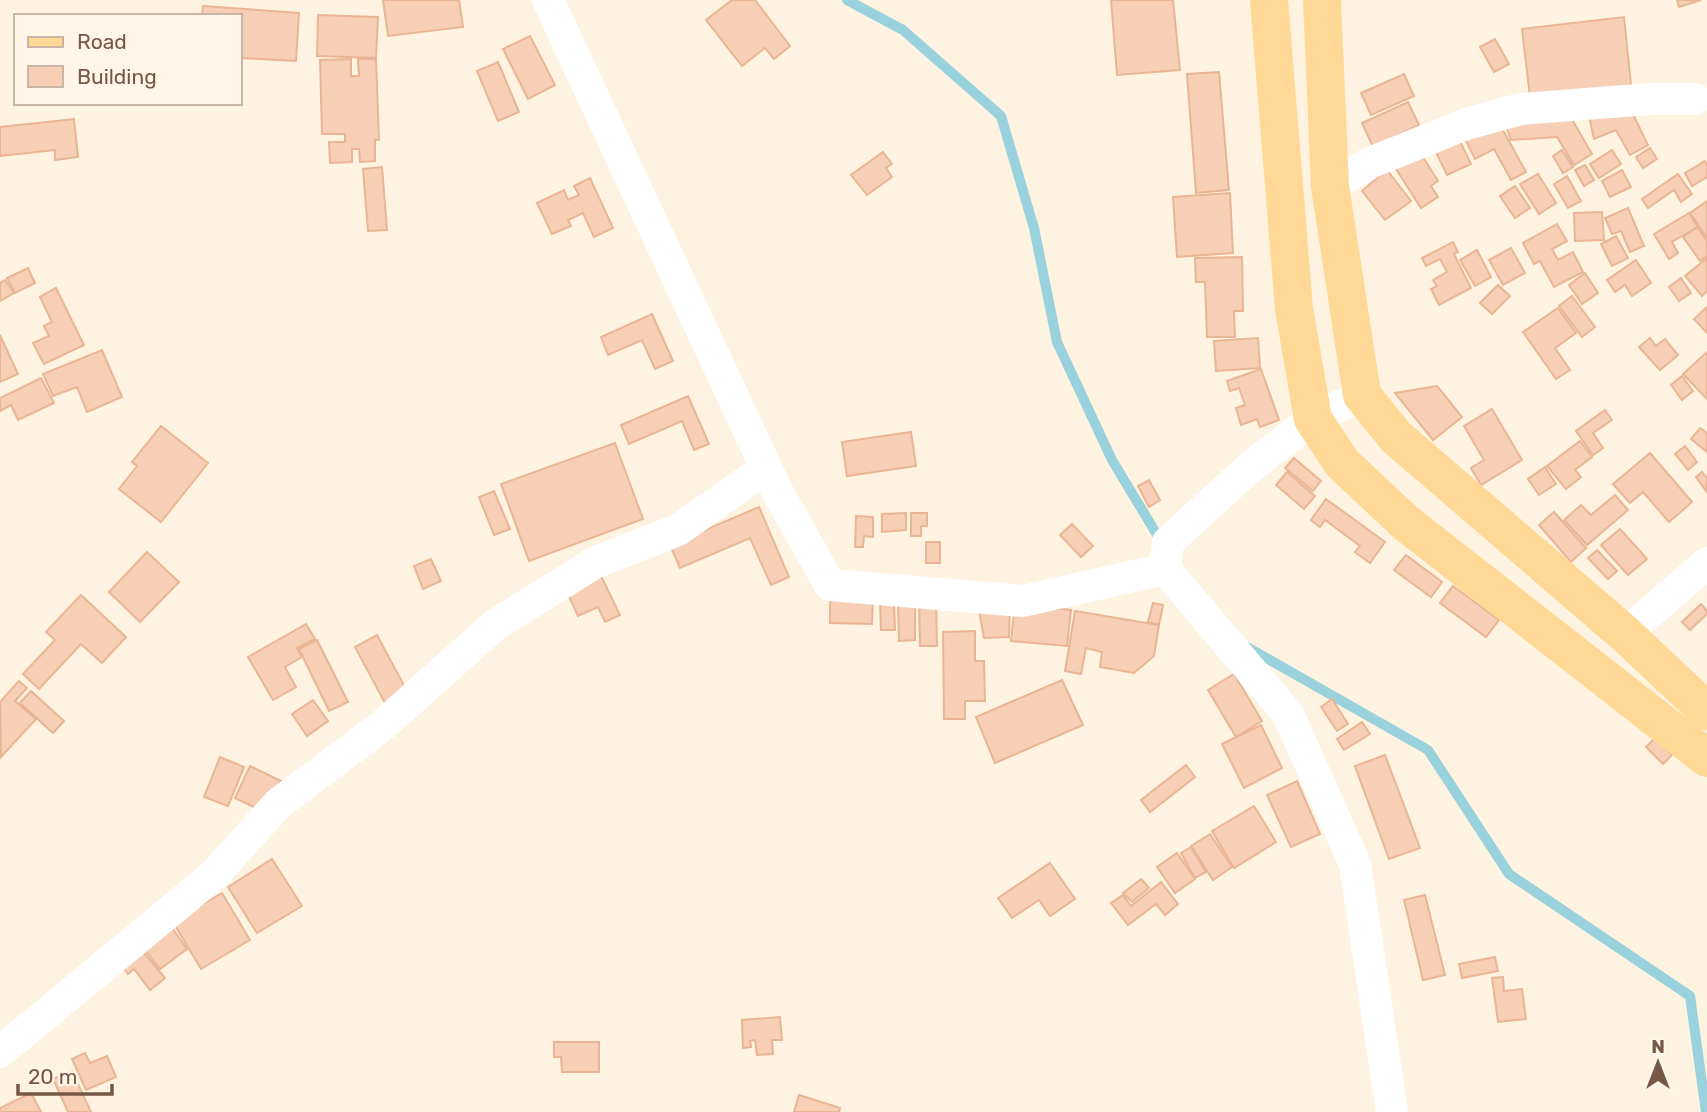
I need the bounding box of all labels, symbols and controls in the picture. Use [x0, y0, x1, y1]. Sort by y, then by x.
legend [14, 14, 242, 105]
text: Road [77, 29, 127, 54]
text: Building [77, 64, 157, 89]
north arrow [1623, 1028, 1693, 1098]
text: N [1651, 1035, 1665, 1058]
scale bar [18, 1052, 112, 1096]
text: 20 m [28, 1064, 77, 1089]

